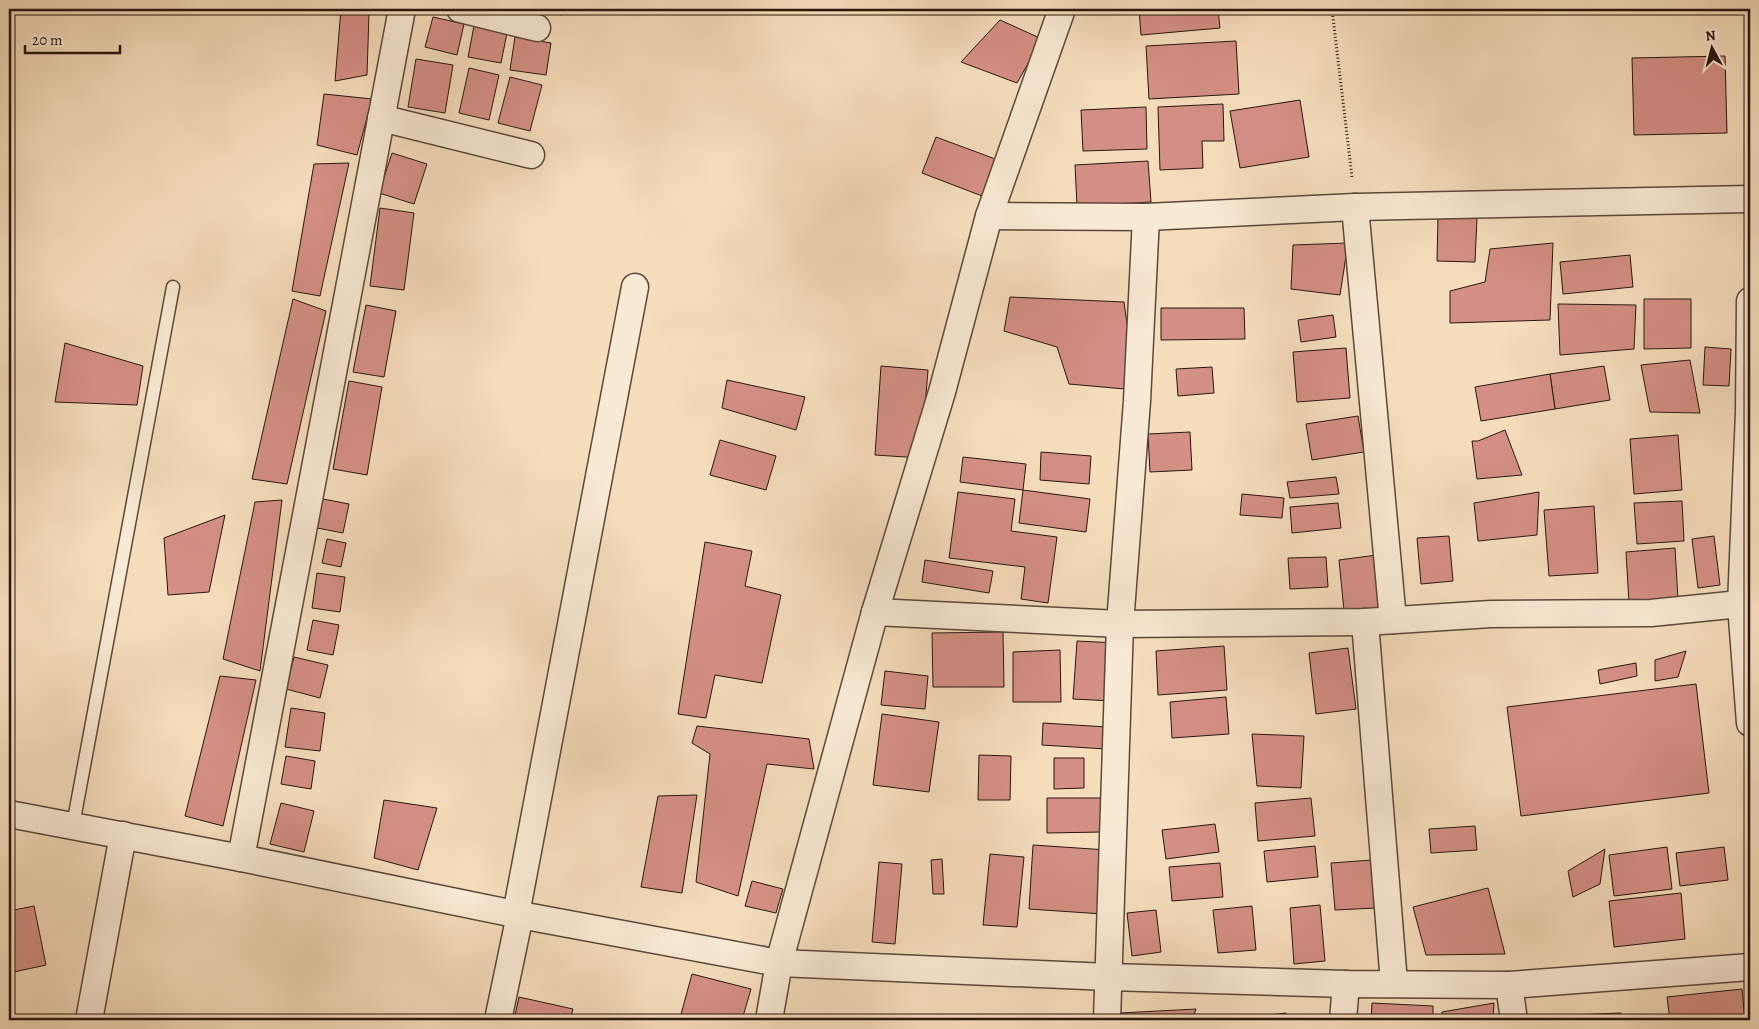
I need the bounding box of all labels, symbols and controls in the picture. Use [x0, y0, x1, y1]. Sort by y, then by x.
scale bar [25, 22, 120, 54]
north arrow [1686, 22, 1736, 72]
text: N [1704, 26, 1717, 46]
text: 20 m [32, 30, 63, 50]

